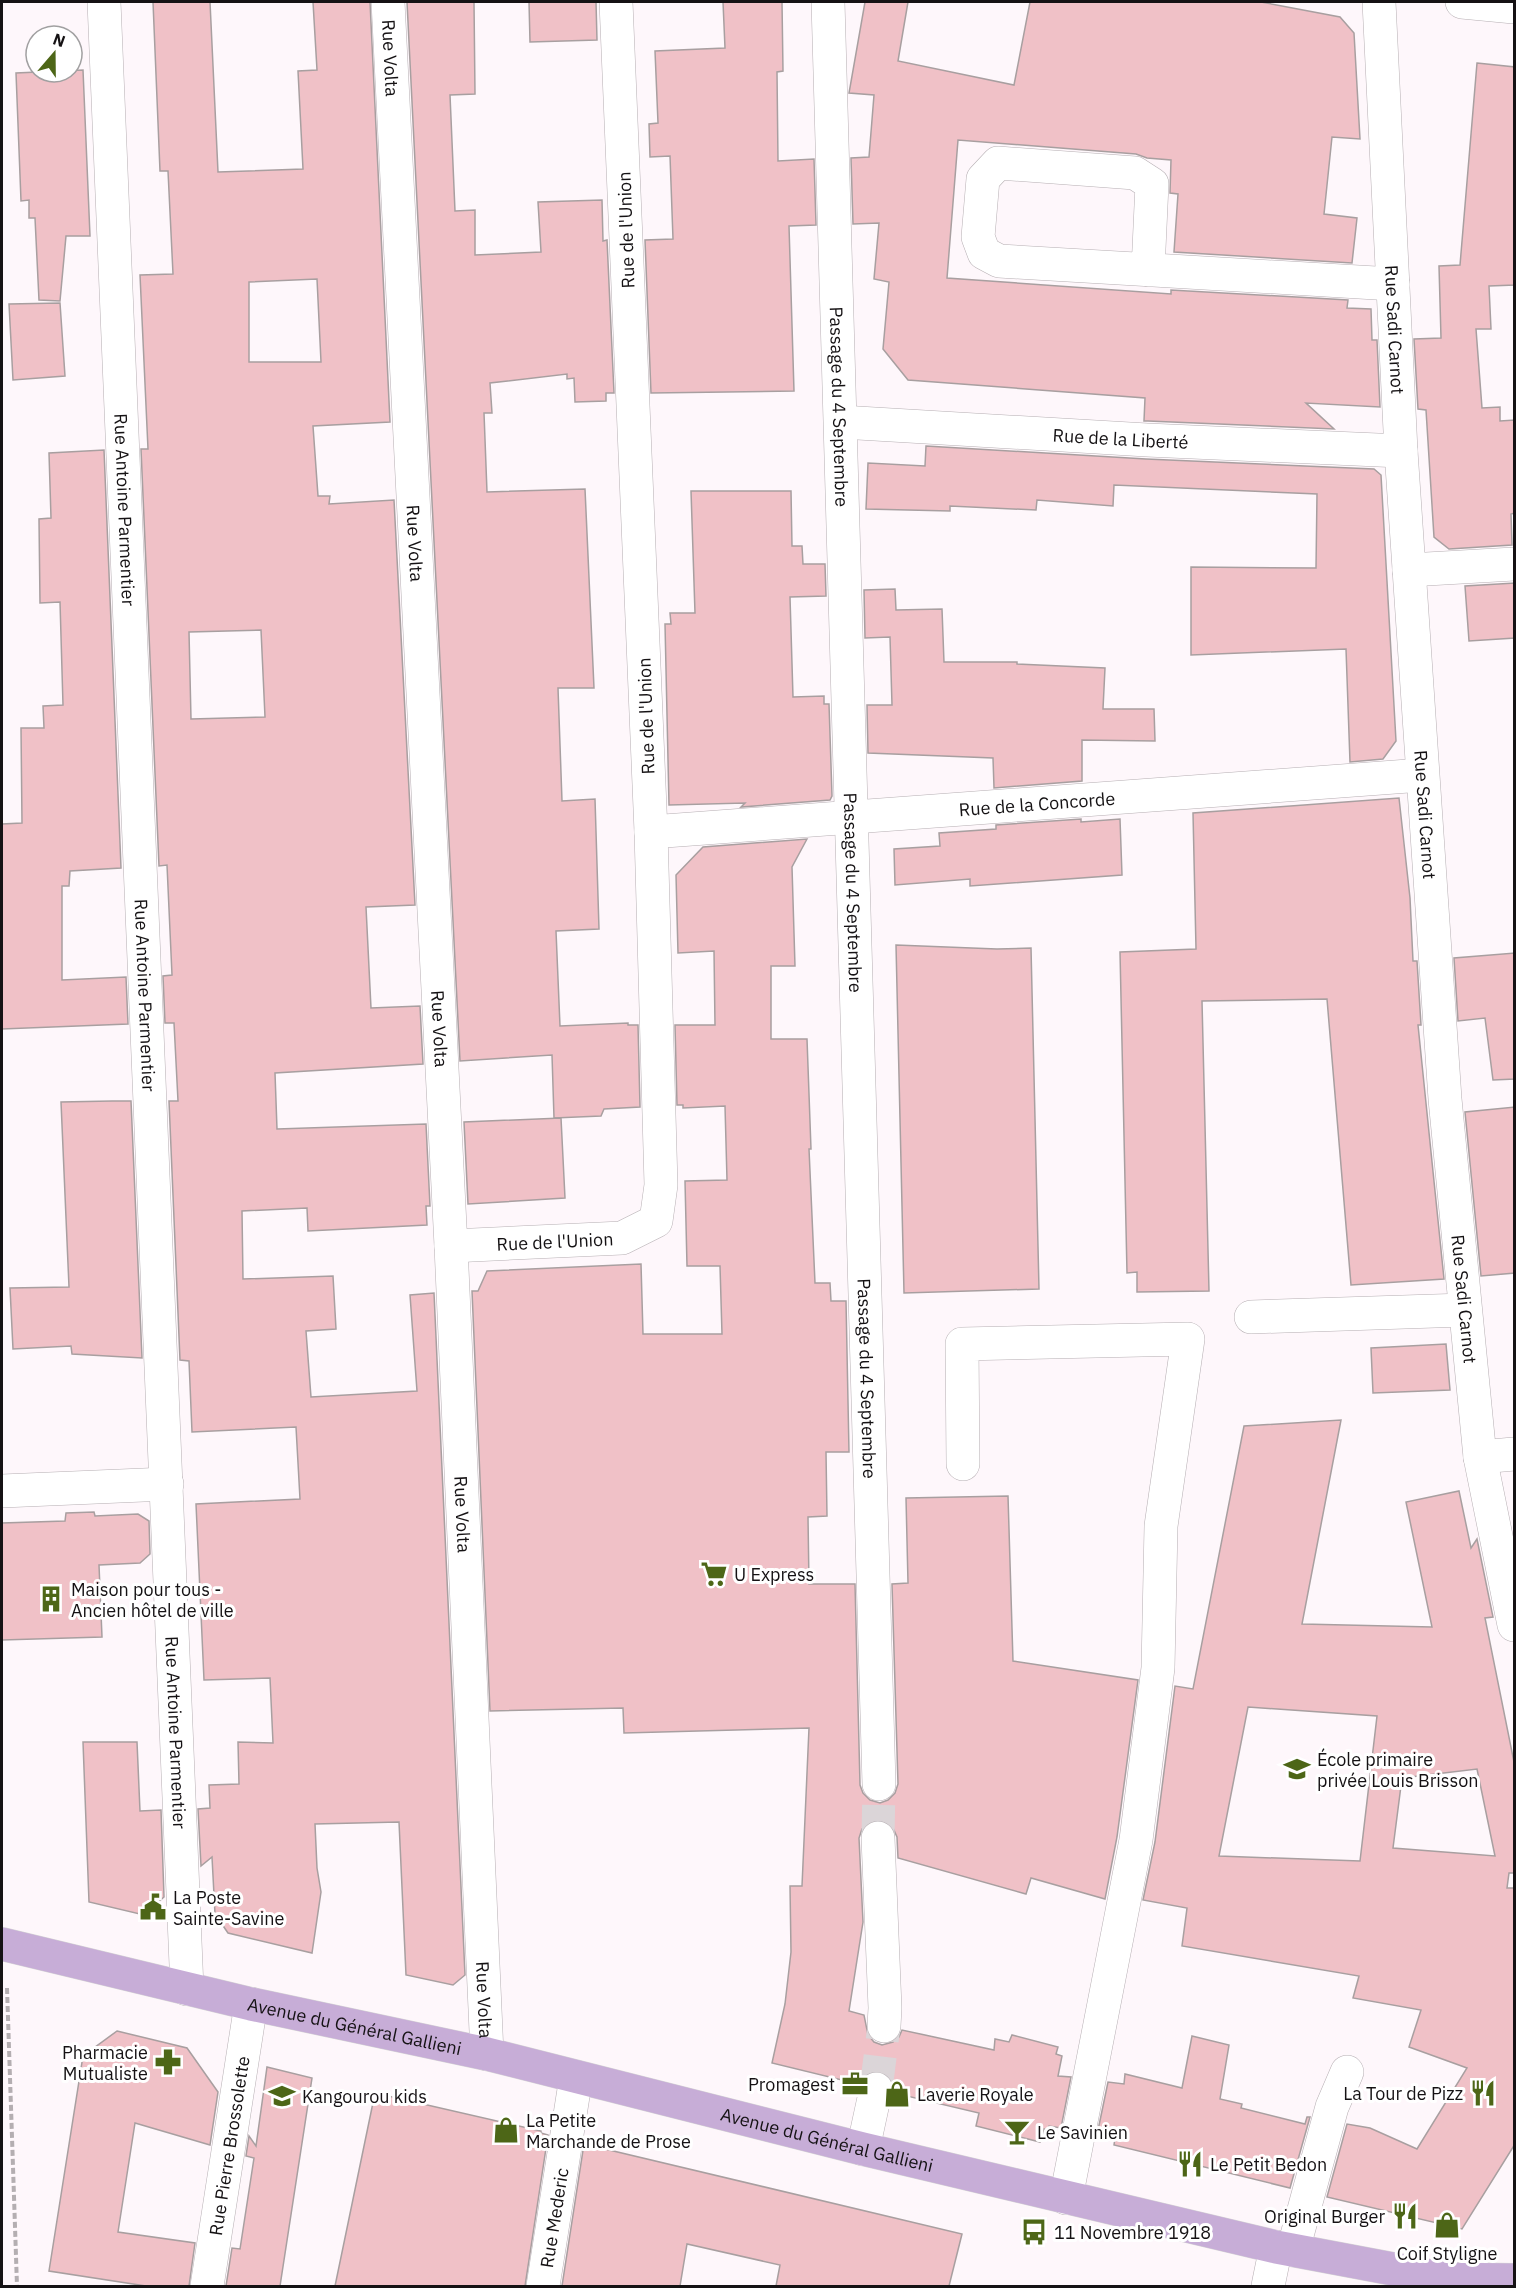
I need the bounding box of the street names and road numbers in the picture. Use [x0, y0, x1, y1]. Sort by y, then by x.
street label: Rue Volta [377, 19, 404, 97]
street label: Rue de l'Union [612, 171, 640, 289]
street label: Rue Sadi Carnot [1380, 264, 1410, 395]
street label: Passage du 4 Septembre [825, 306, 854, 507]
street label: Rue Antoine Parmentier [110, 413, 141, 607]
street label: Rue de la Liberté [1052, 423, 1189, 453]
street label: Rue Volta [402, 504, 429, 583]
street label: Rue de l'Union [632, 657, 660, 775]
street label: Rue Sadi Carnot [1410, 749, 1442, 880]
street label: Rue de la Concorde [958, 786, 1116, 821]
street label: Passage du 4 Septembre [839, 792, 868, 993]
street label: Rue Antoine Parmentier [130, 898, 161, 1092]
street label: Rue Volta [427, 990, 453, 1068]
street label: Rue de l'Union [496, 1227, 614, 1255]
street label: Rue Sadi Carnot [1447, 1234, 1482, 1364]
street label: Passage du 4 Septembre [853, 1278, 882, 1479]
street label: Rue Volta [450, 1475, 476, 1554]
street label: Rue Antoine Parmentier [161, 1636, 192, 1830]
street label: Rue Volta [471, 1961, 498, 2039]
street label: Avenue du Général Gallieni [245, 1992, 464, 2060]
street label: Rue Pierre Brossolette [204, 2054, 254, 2237]
street label: Avenue du Général Gallieni [718, 2102, 936, 2177]
street label: Rue Mederic [535, 2166, 573, 2269]

